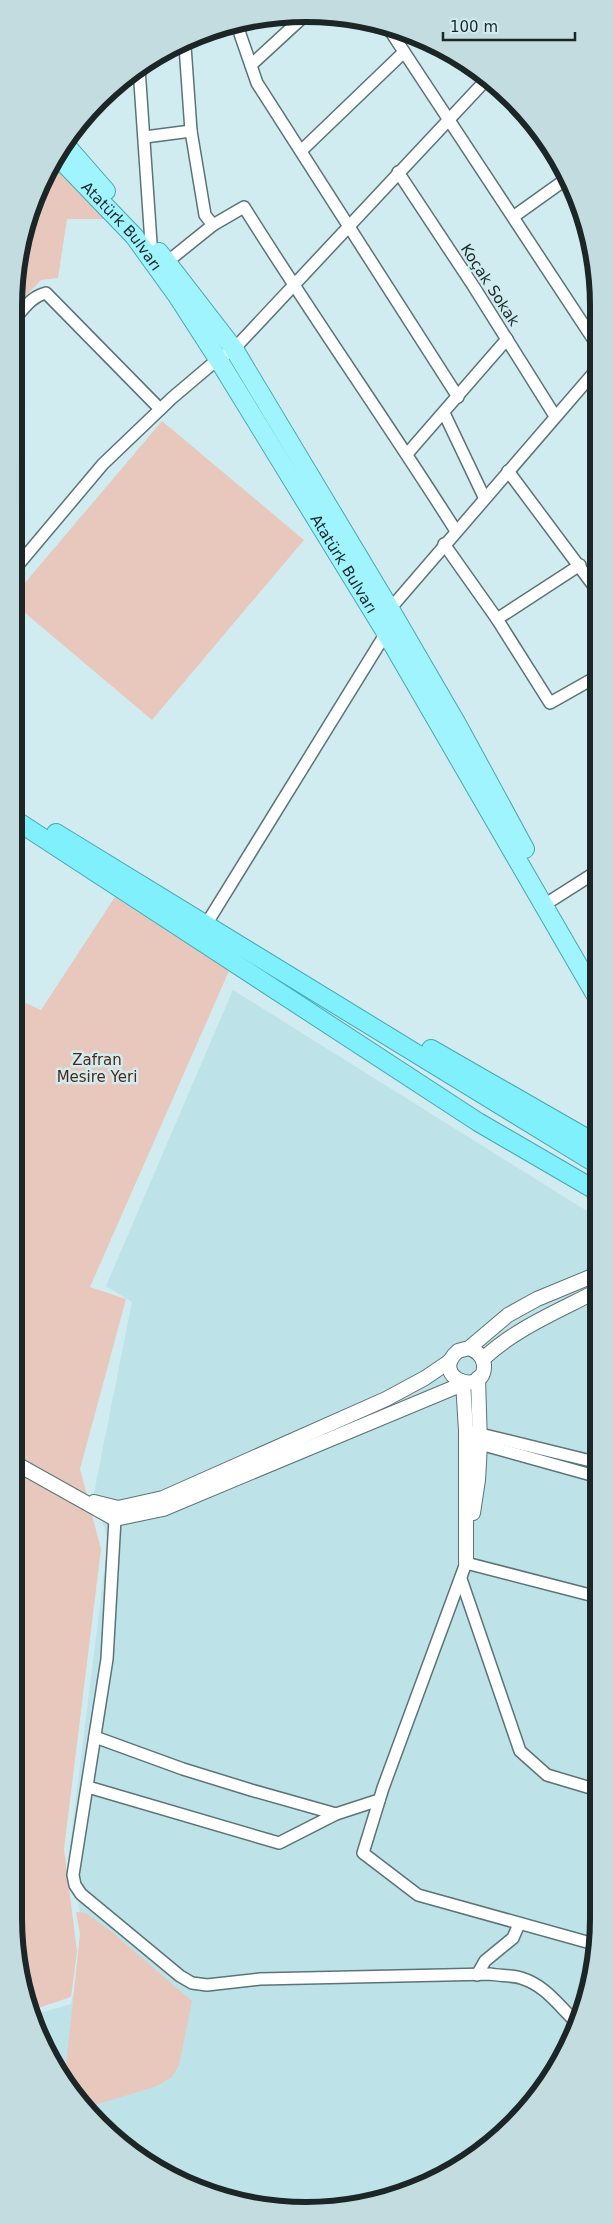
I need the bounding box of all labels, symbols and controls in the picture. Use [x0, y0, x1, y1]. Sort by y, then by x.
scale bar [443, 10, 576, 42]
text: 100 m [450, 18, 498, 36]
street label: Atatürk Bulvarı [78, 178, 165, 274]
street label: Koçak Sokak [457, 241, 523, 330]
street label: Atatürk Bulvarı [307, 511, 381, 617]
park label: Zafran Mesire Yeri [57, 1051, 137, 1086]

